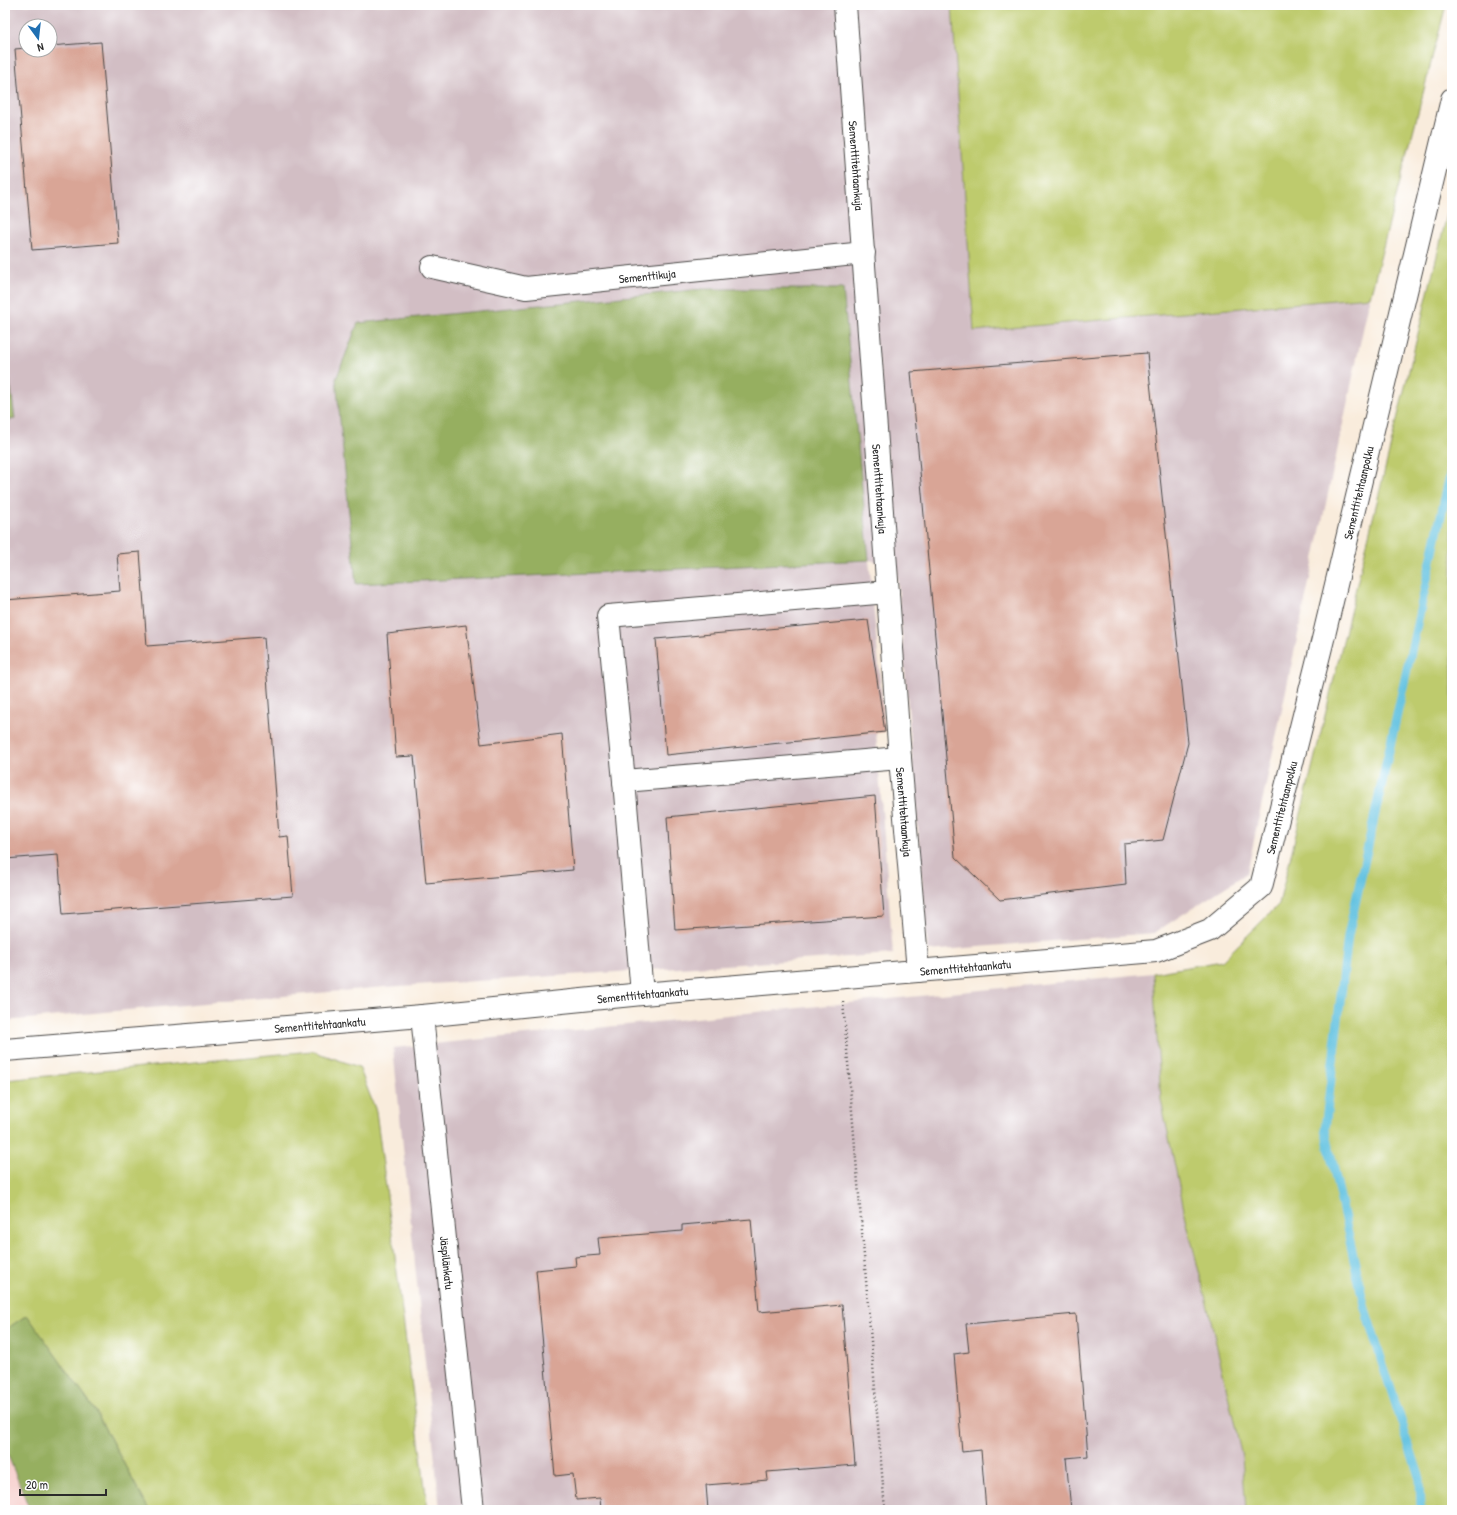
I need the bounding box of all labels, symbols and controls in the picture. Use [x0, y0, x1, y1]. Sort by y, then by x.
north arrow [18, 18, 58, 58]
text: N [36, 40, 45, 55]
street label: Sementtitehtaankuja [845, 120, 869, 211]
street label: Sementtikuja [618, 264, 677, 287]
street label: Sementtitehtaankuja [869, 443, 892, 534]
street label: Sementtitehtaanpolku [1339, 444, 1377, 541]
street label: Sementtitehtaanpolku [1261, 759, 1301, 856]
street label: Sementtitehtaankuja [892, 766, 917, 858]
street label: Sementtitehtaankatu [919, 955, 1012, 979]
street label: Sementtitehtaankatu [596, 982, 689, 1007]
street label: Sementtitehtaankatu [274, 1012, 366, 1037]
street label: Jäspilänkatu [436, 1235, 459, 1290]
scale bar [20, 1471, 106, 1497]
text: 20 m [26, 1476, 48, 1493]

